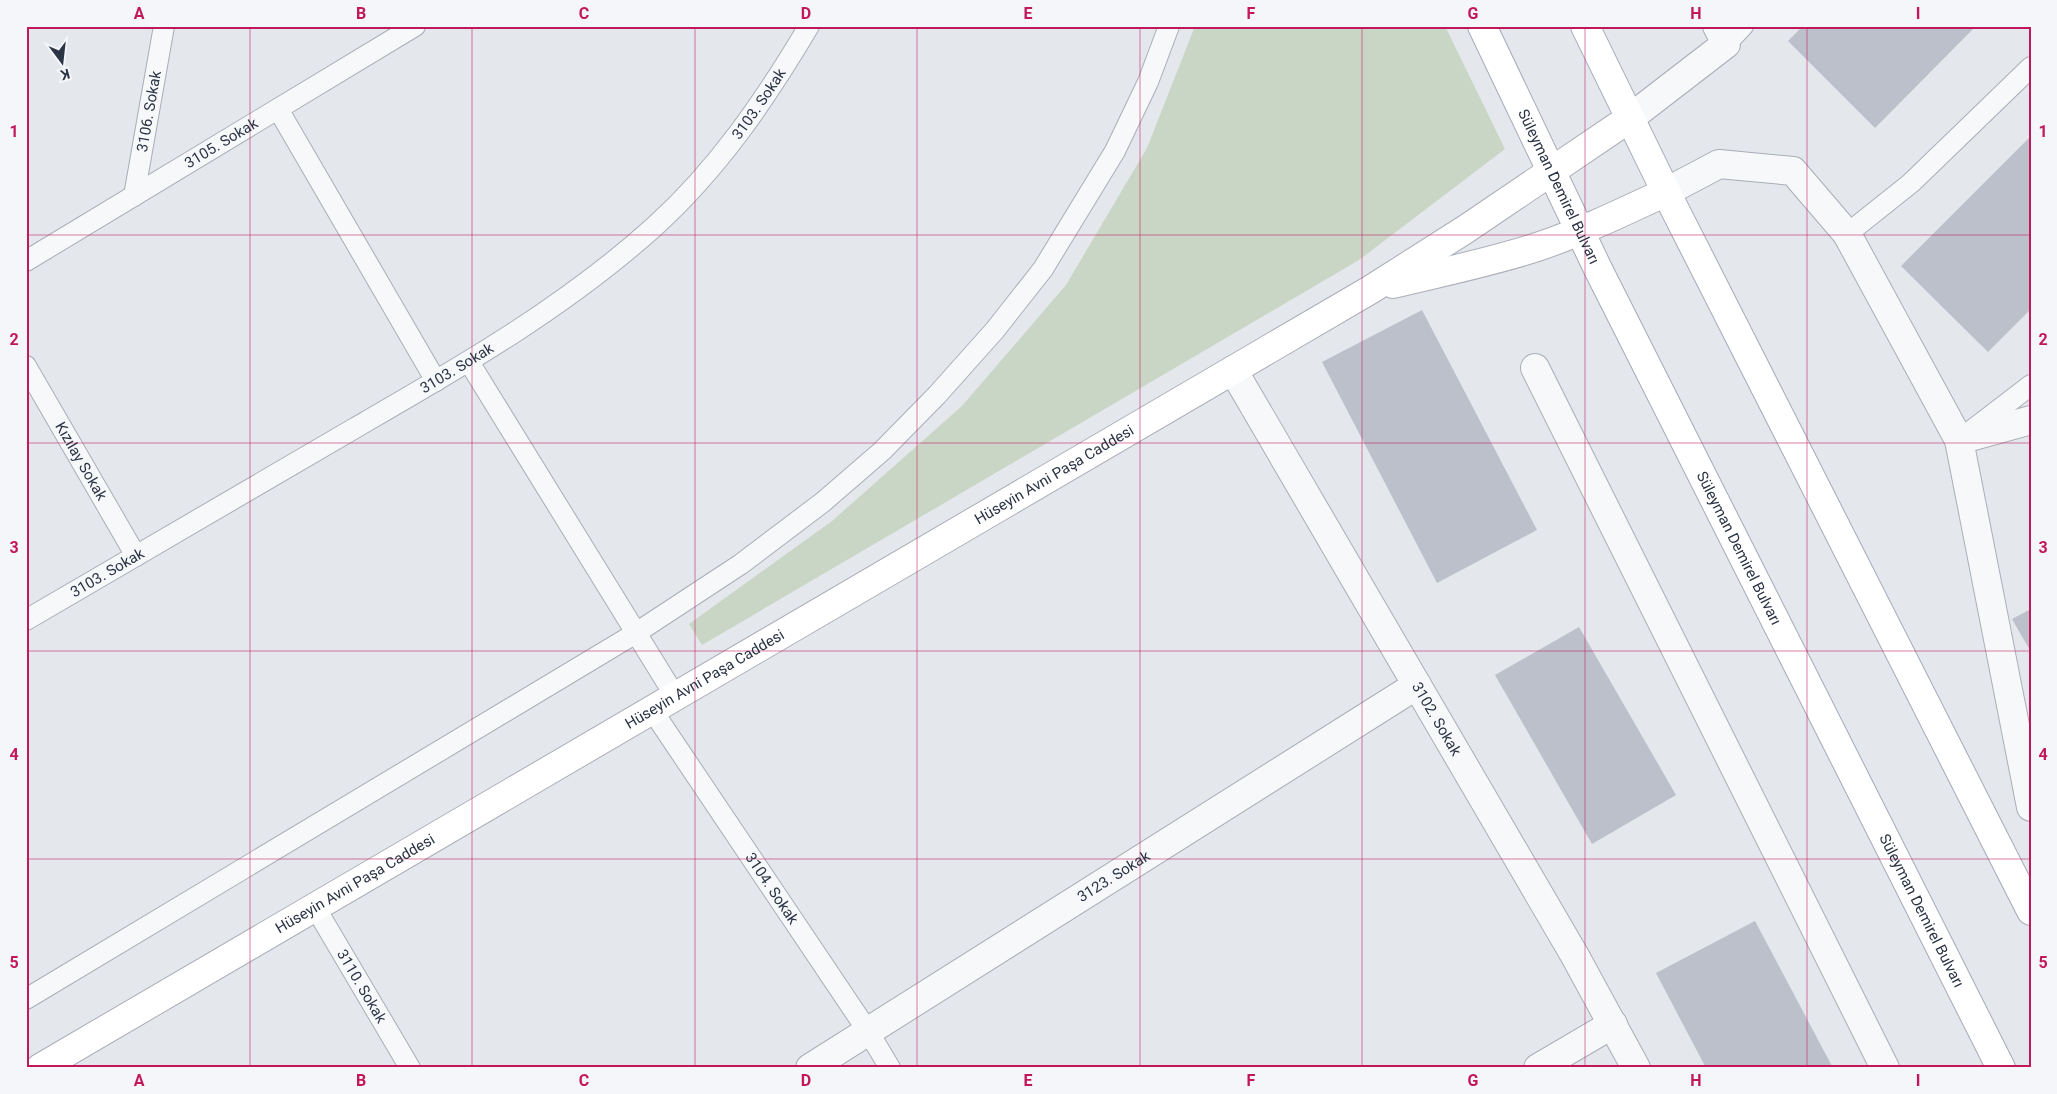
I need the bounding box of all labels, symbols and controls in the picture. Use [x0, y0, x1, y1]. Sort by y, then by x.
text: A [134, 4, 145, 23]
text: B [356, 4, 366, 23]
text: C [579, 4, 589, 23]
text: D [801, 4, 811, 23]
text: E [1024, 4, 1033, 23]
text: F [1247, 4, 1256, 23]
text: G [1468, 4, 1479, 23]
text: H [1690, 4, 1702, 23]
text: I [1916, 4, 1920, 23]
north arrow [38, 38, 88, 88]
street label: 3103. Sokak [728, 65, 790, 143]
text: K [59, 66, 72, 83]
street label: 3106. Sokak [133, 69, 165, 153]
street label: Süleyman Demirel Bulvarı [1514, 106, 1603, 267]
street label: 3105. Sokak [181, 114, 261, 172]
text: 1 [9, 122, 19, 141]
text: 1 [2038, 122, 2048, 141]
text: 2 [9, 330, 19, 349]
text: 2 [2038, 330, 2048, 349]
street label: 3103. Sokak [417, 339, 497, 397]
street label: Kızılay Sokak [51, 419, 111, 504]
street label: Hüseyin Avni Paşa Caddesi [971, 421, 1137, 528]
street label: Süleyman Demirel Bulvarı [1693, 468, 1785, 628]
text: 3 [9, 538, 19, 557]
text: 3 [2038, 538, 2048, 557]
street label: 3103. Sokak [67, 544, 148, 601]
street label: Hüseyin Avni Paşa Caddesi [622, 626, 787, 733]
street label: 3102. Sokak [1408, 679, 1465, 759]
text: 4 [9, 745, 19, 764]
text: 4 [2038, 745, 2048, 764]
street label: Hüseyin Avni Paşa Caddesi [272, 830, 438, 937]
street label: Süleyman Demirel Bulvarı [1875, 831, 1968, 990]
street label: 3123. Sokak [1074, 847, 1154, 906]
street label: 3104. Sokak [741, 849, 803, 928]
street label: 3110. Sokak [333, 946, 391, 1027]
text: 5 [9, 953, 19, 972]
text: 5 [2038, 953, 2048, 972]
text: A [134, 1071, 145, 1090]
text: B [356, 1071, 366, 1090]
text: C [579, 1071, 589, 1090]
text: D [801, 1071, 811, 1090]
text: E [1024, 1071, 1033, 1090]
text: F [1247, 1071, 1256, 1090]
text: G [1468, 1071, 1479, 1090]
text: H [1690, 1071, 1702, 1090]
text: I [1916, 1071, 1920, 1090]

